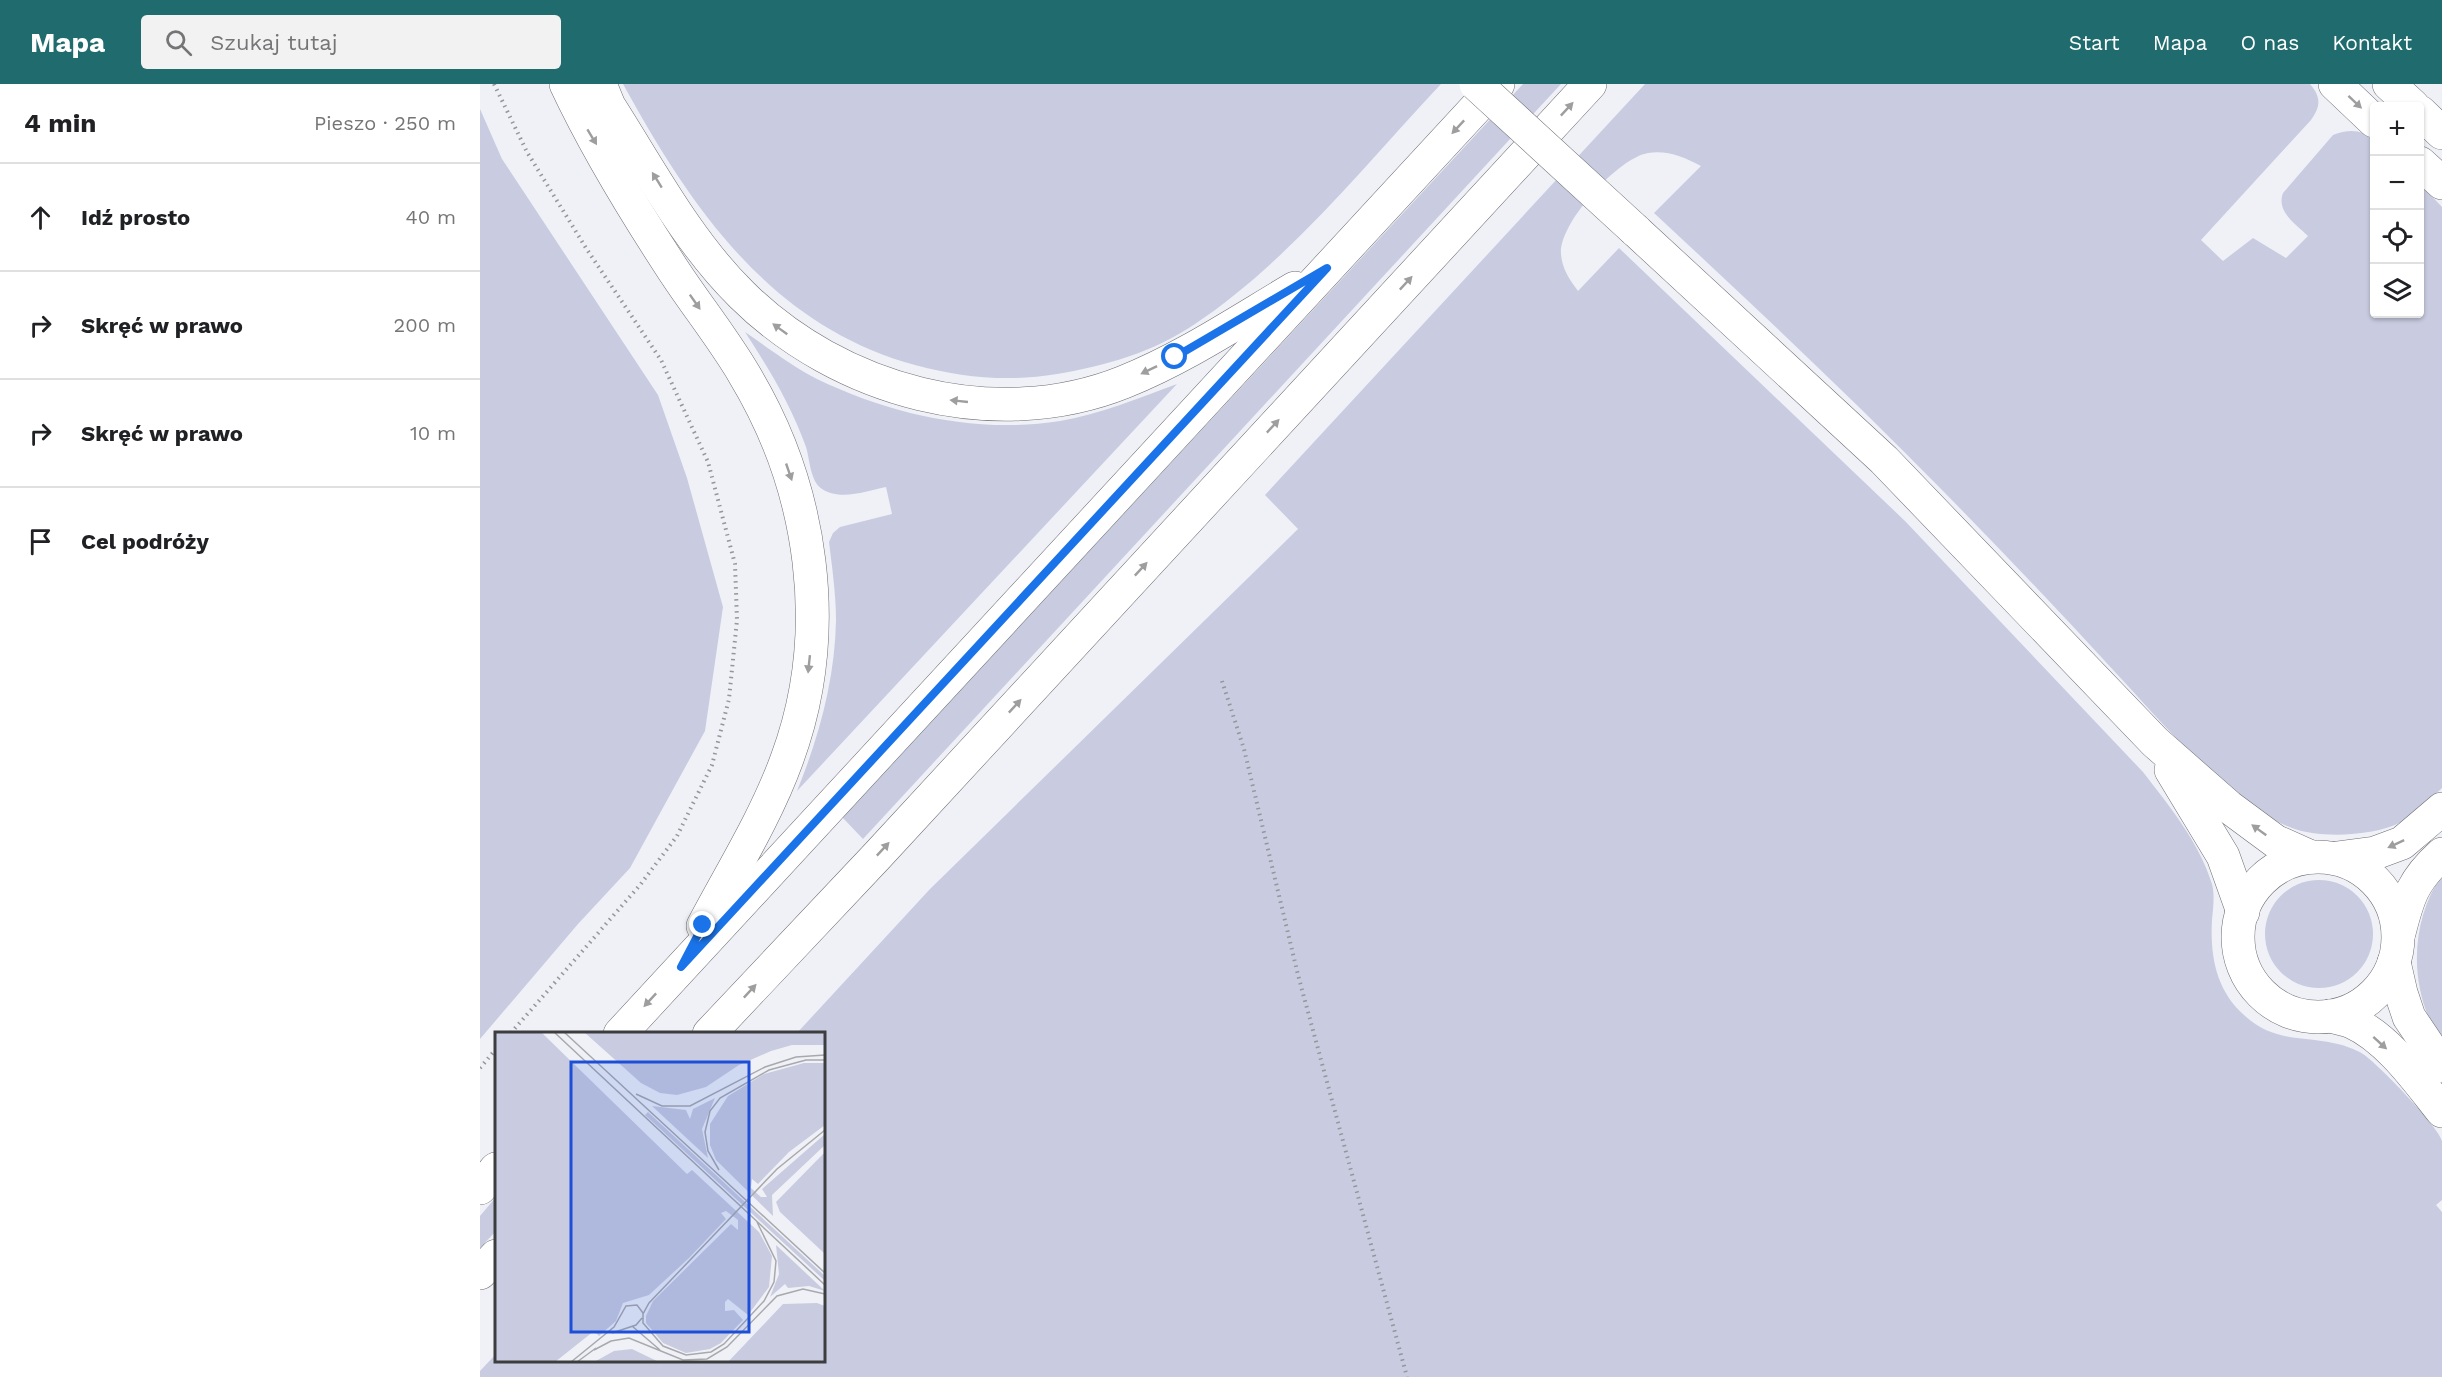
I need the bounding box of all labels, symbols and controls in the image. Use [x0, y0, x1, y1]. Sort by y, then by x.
search box [141, 15, 561, 69]
text: Mapa [30, 26, 105, 59]
icon: search [162, 26, 195, 59]
text: Szukaj tutaj [210, 30, 338, 55]
text: Start [2069, 30, 2120, 55]
text: Mapa [2153, 30, 2207, 55]
text: O nas [2240, 30, 2299, 55]
text: Kontakt [2332, 30, 2412, 55]
one-way arrow [2347, 95, 2362, 109]
one-way arrow [1560, 102, 1574, 117]
map controls [2370, 102, 2424, 318]
button: + [2370, 102, 2424, 156]
text: 4 min [24, 108, 96, 138]
text: Pieszo · 250 m [314, 111, 456, 135]
one-way arrow [1452, 119, 1465, 134]
one-way arrow [586, 129, 597, 145]
button: − [2370, 156, 2424, 210]
one-way arrow [651, 172, 662, 188]
icon: ahead [24, 201, 57, 234]
text: Idź prosto [81, 205, 190, 230]
text: 40 m [405, 205, 456, 229]
button: locate [2370, 210, 2424, 264]
button: layers [2370, 264, 2424, 318]
one-way arrow [1399, 276, 1412, 291]
one-way arrow [689, 294, 700, 310]
icon: right [24, 309, 57, 342]
text: Skręć w prawo [81, 313, 243, 338]
text: 200 m [394, 313, 456, 337]
one-way arrow [773, 323, 789, 335]
route start [1161, 343, 1187, 369]
one-way arrow [1140, 365, 1157, 375]
one-way arrow [950, 396, 969, 406]
icon: right [24, 417, 57, 450]
one-way arrow [1266, 420, 1280, 434]
text: Skręć w prawo [81, 421, 243, 446]
text: 10 m [410, 421, 456, 445]
one-way arrow [785, 463, 795, 481]
icon: arrive [24, 525, 57, 558]
text: Cel podróży [81, 529, 209, 554]
one-way arrow [1134, 562, 1148, 577]
one-way arrow [804, 654, 814, 673]
one-way arrow [1008, 699, 1022, 713]
one-way arrow [2252, 824, 2268, 836]
one-way arrow [2387, 840, 2404, 849]
one-way arrow [876, 842, 889, 857]
route end [689, 911, 715, 937]
one-way arrow [742, 984, 756, 998]
one-way arrow [643, 993, 657, 1008]
inset map [495, 1032, 825, 1362]
one-way arrow [2373, 1036, 2388, 1050]

